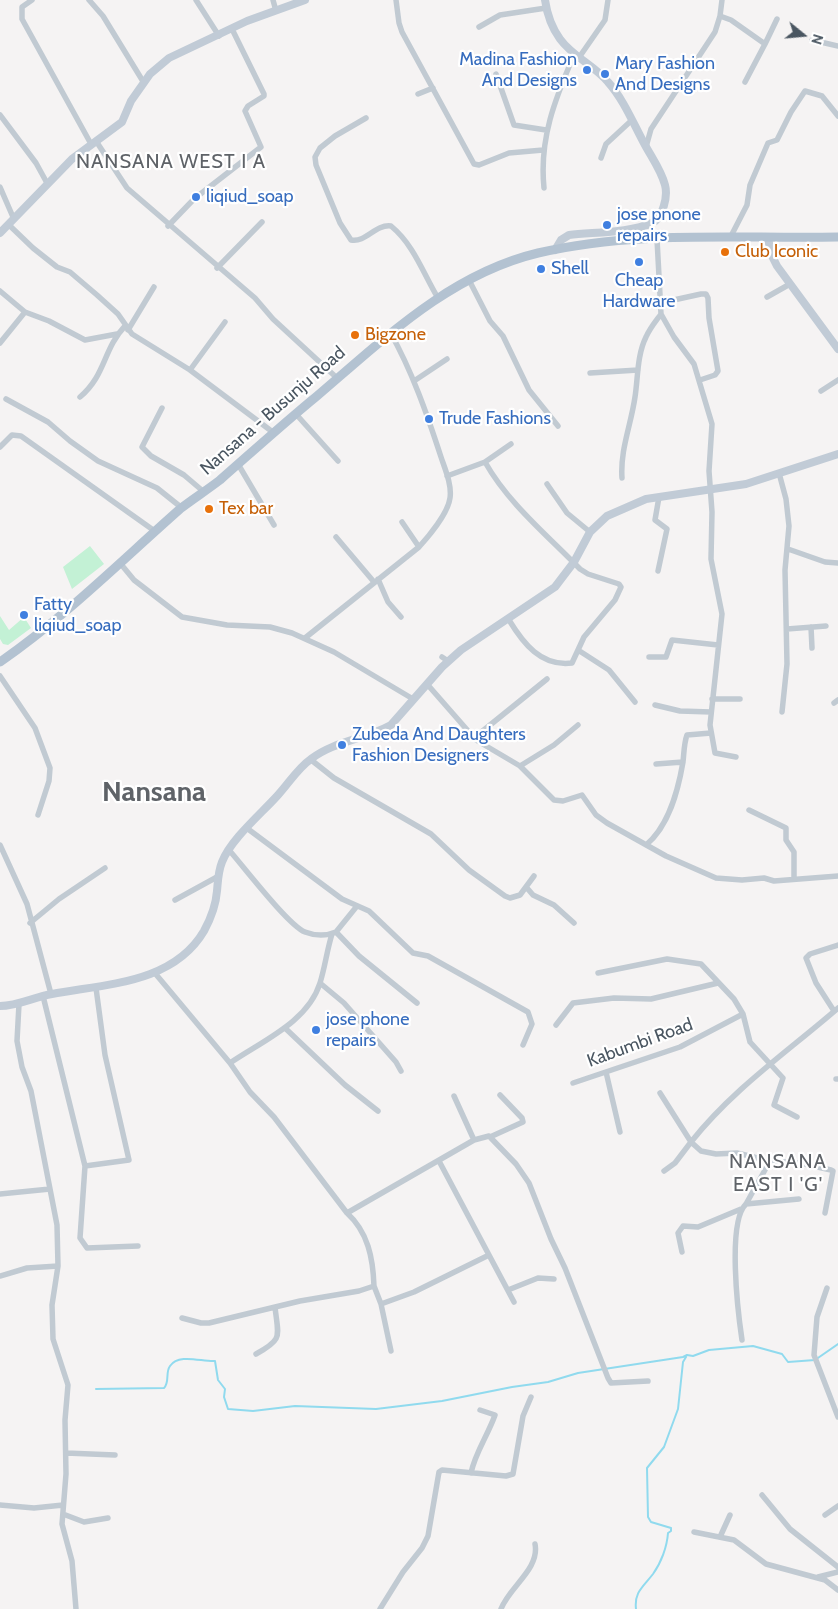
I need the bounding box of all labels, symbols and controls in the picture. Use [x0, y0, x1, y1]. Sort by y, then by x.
north arrow [778, 10, 828, 60]
text: N [807, 32, 827, 47]
place label: Madina Fashion And Designs [459, 49, 577, 92]
place label: Mary Fashion And Designs [615, 53, 715, 96]
marker: Madina Fashion And Designs [581, 64, 593, 76]
marker: Mary Fashion And Designs [599, 68, 611, 80]
district label: NANSANA WEST I A [74, 150, 268, 174]
place label: liqiud_soap [206, 186, 294, 208]
marker: liqiud_soap [190, 191, 202, 203]
place label: jose pnone repairs [617, 204, 701, 246]
marker: jose pnone repairs [601, 219, 613, 231]
place label: Club Iconic [735, 241, 818, 263]
marker: Club Iconic [719, 246, 731, 258]
marker: Cheap Hardware [633, 256, 645, 268]
place label: Shell [551, 258, 589, 280]
marker: Shell [535, 263, 547, 275]
place label: Cheap Hardware [603, 270, 675, 312]
place label: Bigzone [365, 324, 426, 346]
marker: Bigzone [349, 329, 361, 341]
street label: Nansana - Busunju Road [196, 342, 350, 480]
place label: Trude Fashions [439, 408, 551, 430]
marker: Trude Fashions [423, 413, 435, 425]
place label: Tex bar [219, 498, 273, 520]
marker: Tex bar [203, 503, 215, 515]
place label: Fatty liqiud_soap [34, 594, 122, 636]
marker: Fatty liqiud_soap [18, 609, 30, 621]
place label: Zubeda And Daughters Fashion Designers [352, 724, 526, 766]
marker: Zubeda And Daughters Fashion Designers [336, 739, 348, 751]
district label: Nansana [102, 776, 206, 810]
place label: jose phone repairs [326, 1009, 409, 1052]
street label: Kabumbi Road [584, 1014, 696, 1072]
marker: jose phone repairs [310, 1024, 322, 1036]
district label: NANSANA EAST I 'G' [728, 1150, 828, 1197]

